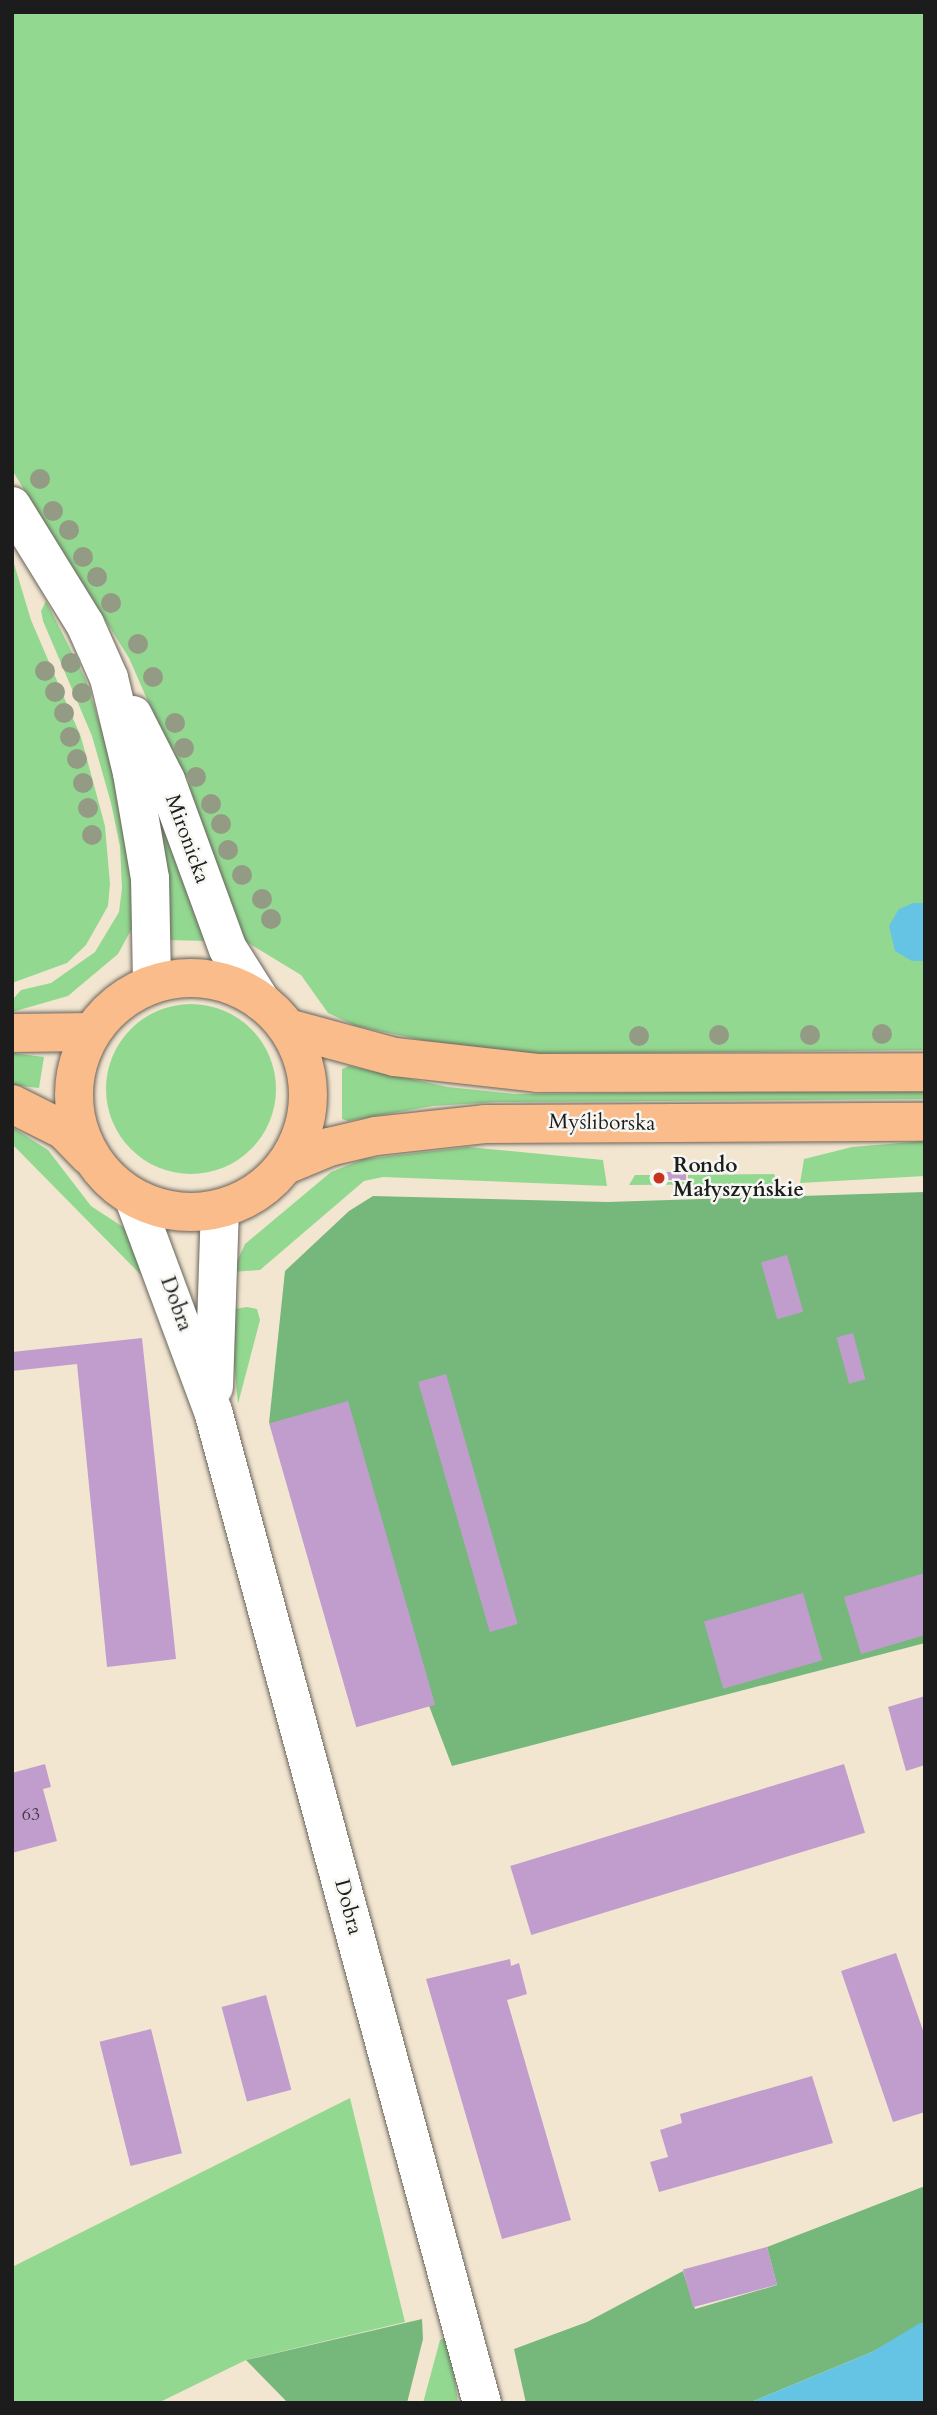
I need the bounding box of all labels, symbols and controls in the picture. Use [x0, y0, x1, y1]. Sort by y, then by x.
street label: Mironicka [159, 791, 215, 887]
street label: Myśliborska [548, 1109, 656, 1137]
place label: Rondo Małyszyńskie [673, 1153, 804, 1203]
marker: Rondo Małyszyńskie [651, 1170, 667, 1186]
street label: Dobra [155, 1273, 197, 1335]
house number: 63 [22, 1804, 40, 1826]
street label: Dobra [329, 1876, 367, 1938]

